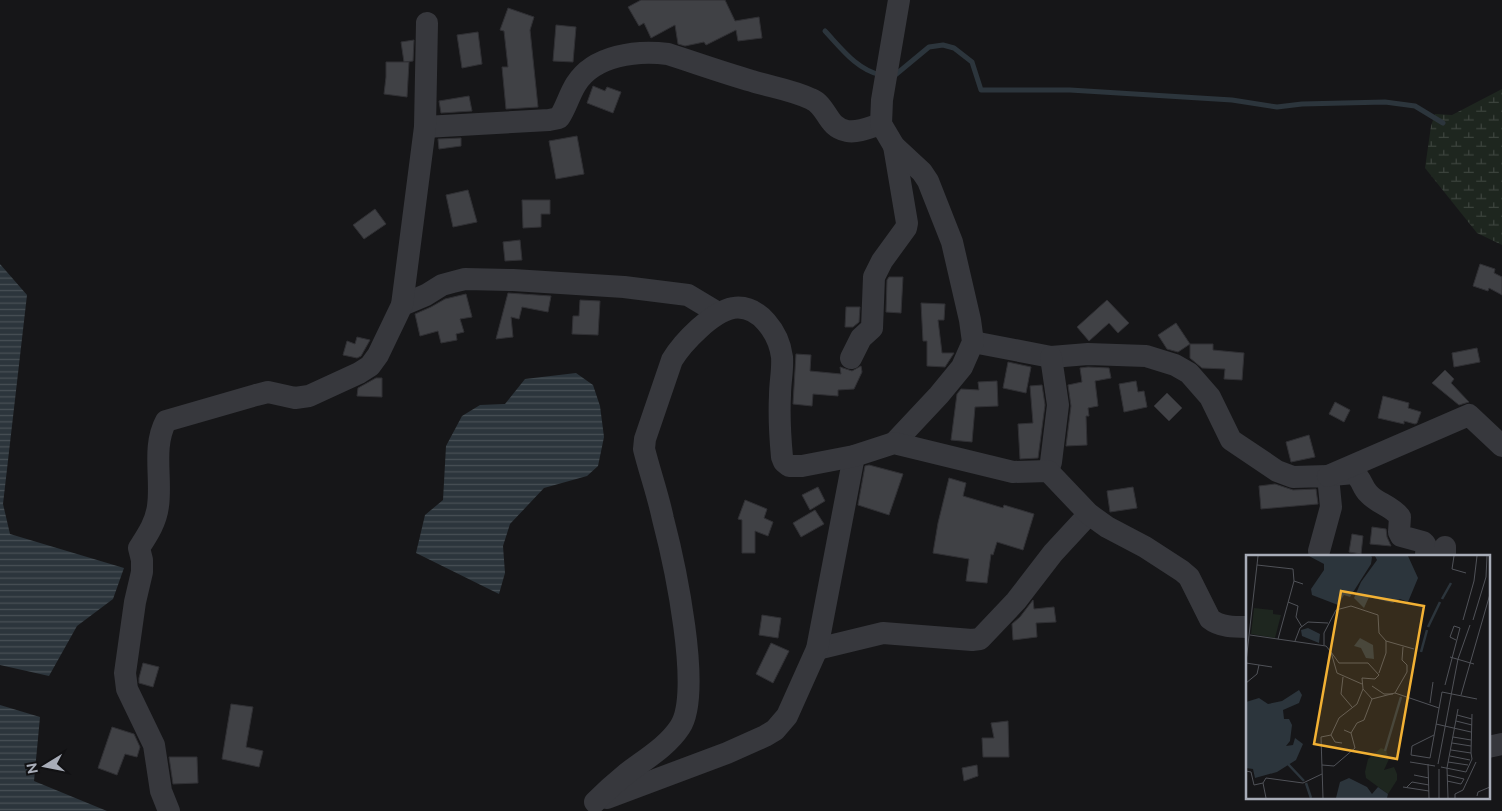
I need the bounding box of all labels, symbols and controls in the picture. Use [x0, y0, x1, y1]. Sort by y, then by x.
inset map [1246, 555, 1490, 798]
north arrow [20, 741, 70, 791]
text: N [23, 762, 41, 775]

